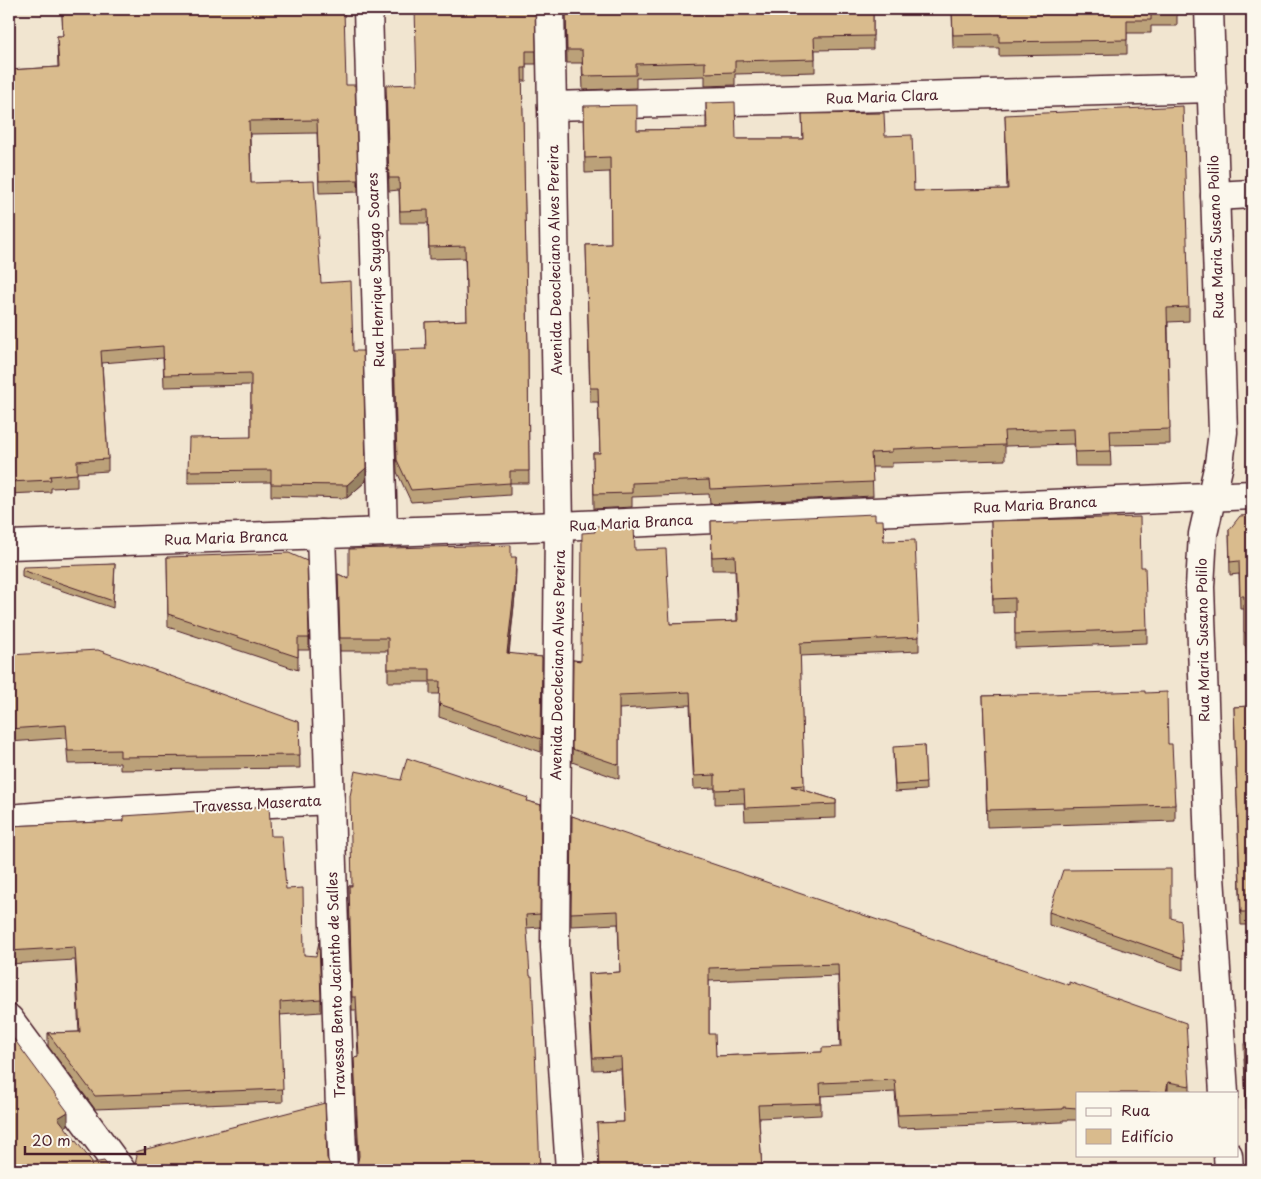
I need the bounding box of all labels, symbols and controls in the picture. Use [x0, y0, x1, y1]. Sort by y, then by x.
street label: Rua Maria Clara [826, 84, 938, 109]
street label: Avenida Deocleciano Alves Pereira [542, 144, 567, 375]
street label: Rua Maria Susano Polilo [1202, 155, 1229, 319]
street label: Rua Henrique Sayago Soares [362, 172, 389, 368]
street label: Rua Maria Branca [973, 491, 1098, 518]
street label: Rua Maria Branca [569, 509, 694, 536]
street label: Rua Maria Branca [164, 525, 288, 550]
street label: Avenida Deocleciano Alves Pereira [545, 549, 570, 780]
street label: Rua Maria Susano Polilo [1191, 558, 1214, 722]
street label: Travessa Maserata [192, 790, 322, 817]
street label: Travessa Bento Jacintho de Salles [321, 871, 350, 1099]
legend [1076, 1092, 1238, 1156]
text: Rua [1121, 1098, 1150, 1121]
scale bar [25, 1124, 145, 1156]
text: Edifício [1121, 1124, 1174, 1147]
text: 20 m [32, 1128, 71, 1151]

